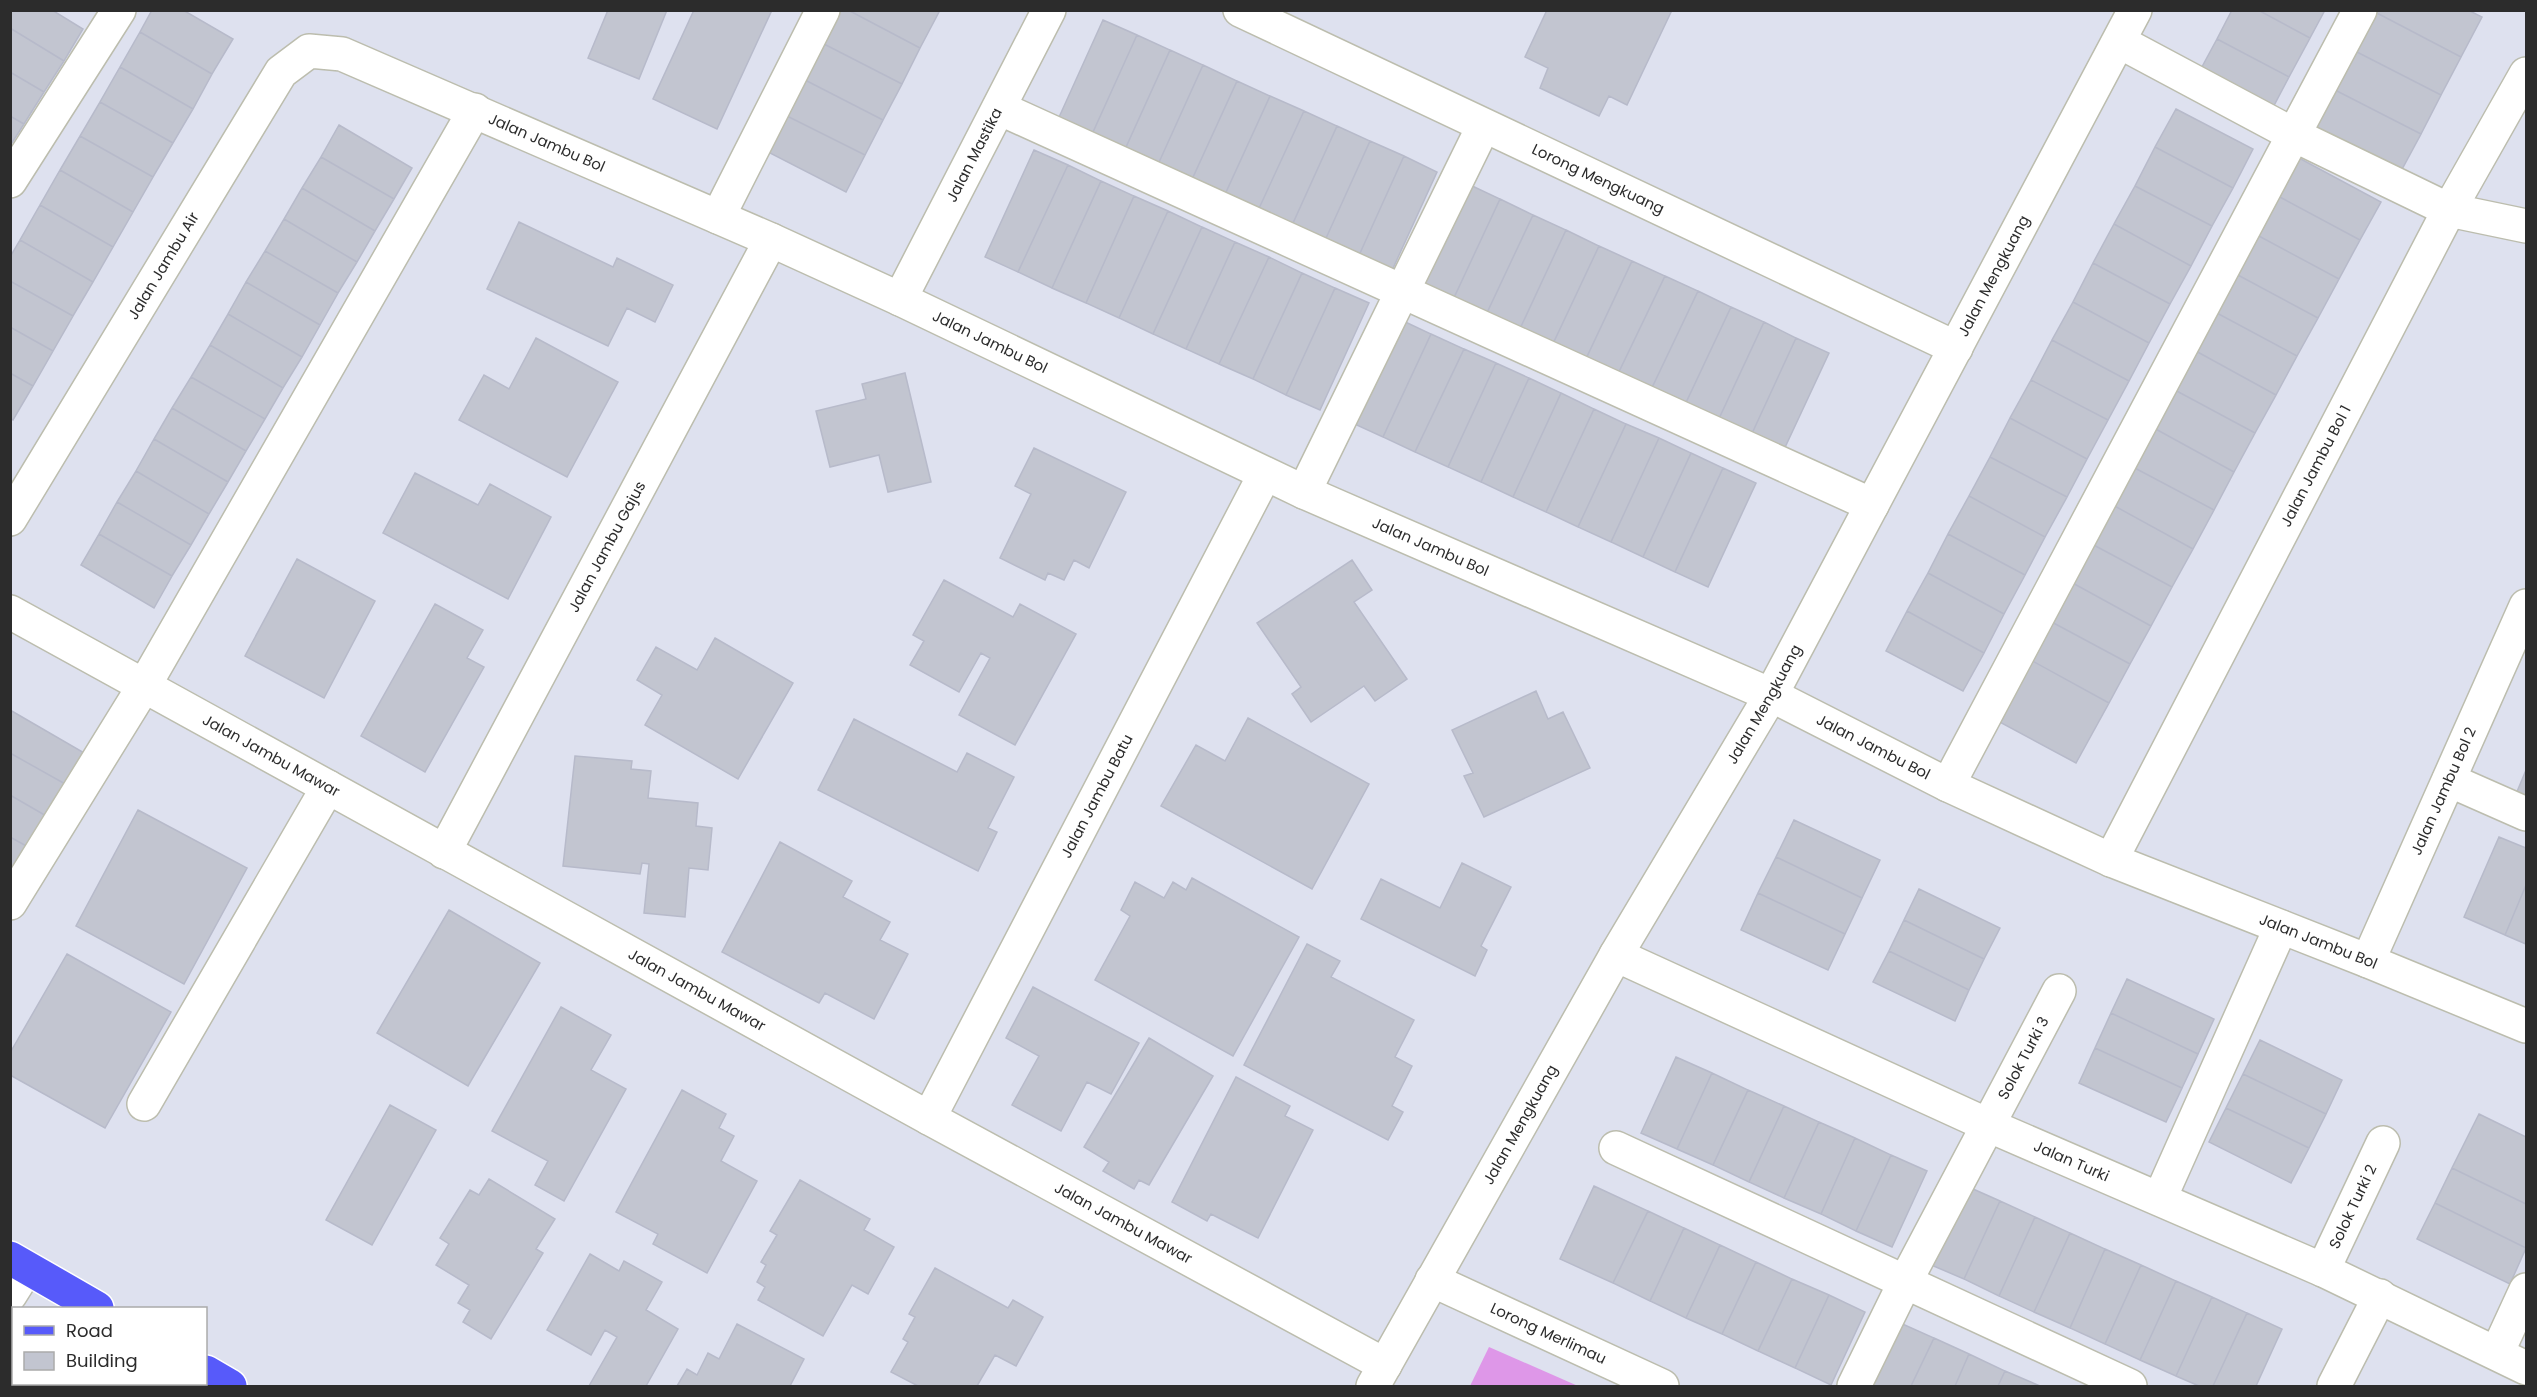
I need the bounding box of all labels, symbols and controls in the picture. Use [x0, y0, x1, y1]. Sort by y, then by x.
street label: Jalan Mastika [941, 104, 1007, 206]
street label: Jalan Jambu Bol [485, 108, 609, 177]
street label: Lorong Mengkuang [1529, 138, 1668, 219]
street label: Jalan Jambu Air [122, 208, 204, 323]
street label: Jalan Mengkuang [1952, 211, 2034, 340]
street label: Jalan Jambu Bol [929, 305, 1051, 378]
street label: Jalan Jambu Bol 1 [2275, 401, 2356, 530]
street label: Jalan Jambu Gajus [563, 477, 650, 616]
street label: Jalan Jambu Bol [1369, 512, 1492, 581]
street label: Jalan Mengkuang [1721, 640, 1806, 768]
street label: Jalan Jambu Mawar [199, 709, 344, 802]
street label: Jalan Jambu Bol [1813, 709, 1934, 784]
street label: Jalan Jambu Bol 2 [2406, 724, 2481, 858]
street label: Jalan Jambu Batu [1055, 730, 1138, 862]
street label: Jalan Jambu Bol [2256, 908, 2381, 974]
street label: Jalan Jambu Mawar [625, 943, 770, 1036]
street label: Solok Turki 3 [1992, 1013, 2054, 1103]
street label: Jalan Mengkuang [1478, 1061, 1562, 1188]
street label: Jalan Turki [2031, 1135, 2113, 1186]
street label: Solok Turki 2 [2324, 1161, 2381, 1252]
street label: Jalan Jambu Mawar [1051, 1177, 1197, 1269]
street label: Lorong Merlimau [1487, 1297, 1610, 1369]
legend [12, 1307, 207, 1385]
text: Road [66, 1318, 113, 1343]
text: Building [66, 1348, 138, 1373]

